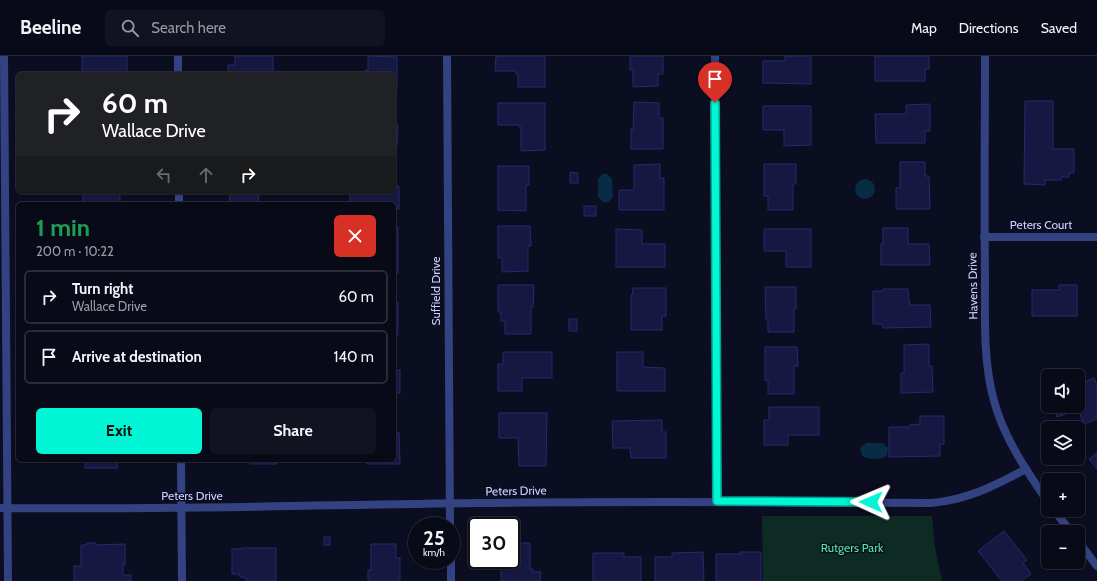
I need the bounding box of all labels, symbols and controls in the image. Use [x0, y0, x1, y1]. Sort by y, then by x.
search box [105, 10, 385, 46]
text: Beeline [20, 16, 81, 39]
icon: search [119, 17, 141, 39]
text: Search here [151, 19, 226, 37]
text: Map [911, 19, 937, 37]
text: Directions [959, 19, 1019, 37]
text: Saved [1041, 19, 1077, 37]
pin [698, 62, 732, 103]
icon: arrive [704, 68, 726, 90]
text: 60 m [102, 86, 168, 120]
icon: right [36, 88, 88, 140]
text: Wallace Drive [102, 120, 206, 142]
icon: left [153, 164, 175, 186]
icon: ahead [195, 164, 217, 186]
icon: right [237, 164, 259, 186]
text: 1 min [36, 213, 90, 242]
button: close [334, 215, 376, 257]
street label: Peters Court [1010, 217, 1072, 232]
text: 200 m · 10:22 [36, 243, 114, 259]
street label: Havens Drive [964, 252, 981, 320]
street label: Suffield Drive [428, 257, 443, 325]
text: Turn right [72, 280, 133, 298]
icon: right [38, 286, 60, 308]
text: 60 m [338, 288, 374, 306]
text: Wallace Drive [72, 298, 147, 314]
icon: arrive [38, 346, 60, 368]
text: Arrive at destination [72, 348, 202, 366]
text: 140 m [333, 348, 374, 366]
map controls [1041, 369, 1085, 569]
button: sound [1041, 369, 1085, 413]
button: Exit [36, 408, 202, 454]
button: Share [210, 408, 376, 454]
button: layers [1041, 421, 1085, 465]
button: + [1041, 473, 1085, 517]
position arrow [850, 481, 892, 523]
street label: Peters Drive [485, 482, 547, 499]
street label: Peters Drive [161, 488, 223, 503]
speed limit sign: 30 [468, 517, 520, 569]
button: − [1041, 525, 1085, 569]
text: 25 [423, 526, 445, 550]
park label: Rutgers Park [821, 540, 884, 555]
text: km/h [423, 546, 445, 559]

